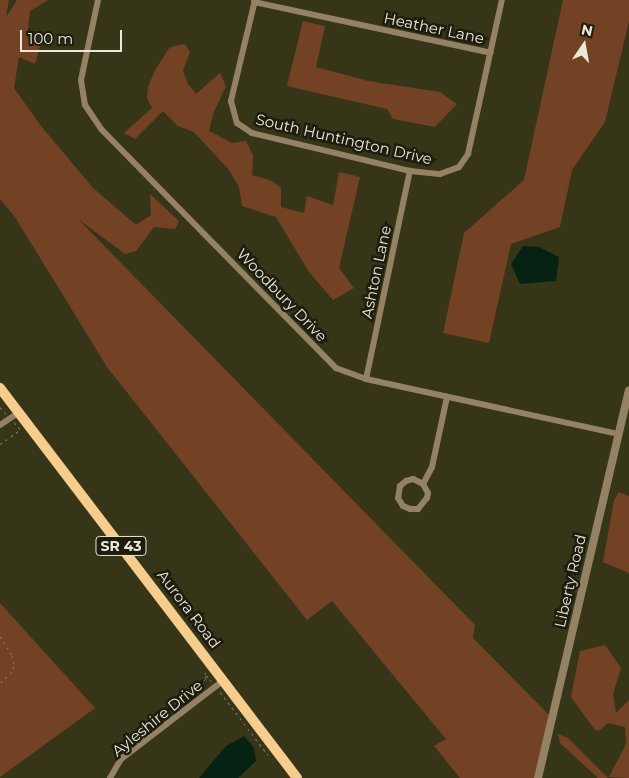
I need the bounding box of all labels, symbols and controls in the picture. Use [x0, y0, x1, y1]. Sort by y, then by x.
street label: Heather Lane [382, 9, 486, 47]
scale bar [22, 20, 125, 52]
north arrow [559, 20, 609, 70]
text: N [580, 20, 595, 40]
text: 100 m [28, 29, 73, 48]
street label: South Huntington Drive [254, 110, 434, 168]
street label: Ashton Lane [357, 224, 395, 320]
street label: Woodbury Drive [233, 245, 331, 345]
street label: Liberty Road [551, 533, 589, 629]
road number: SR 43 [95, 534, 147, 558]
street label: Aurora Road [154, 566, 224, 652]
street label: Ayleshire Drive [108, 676, 206, 760]

